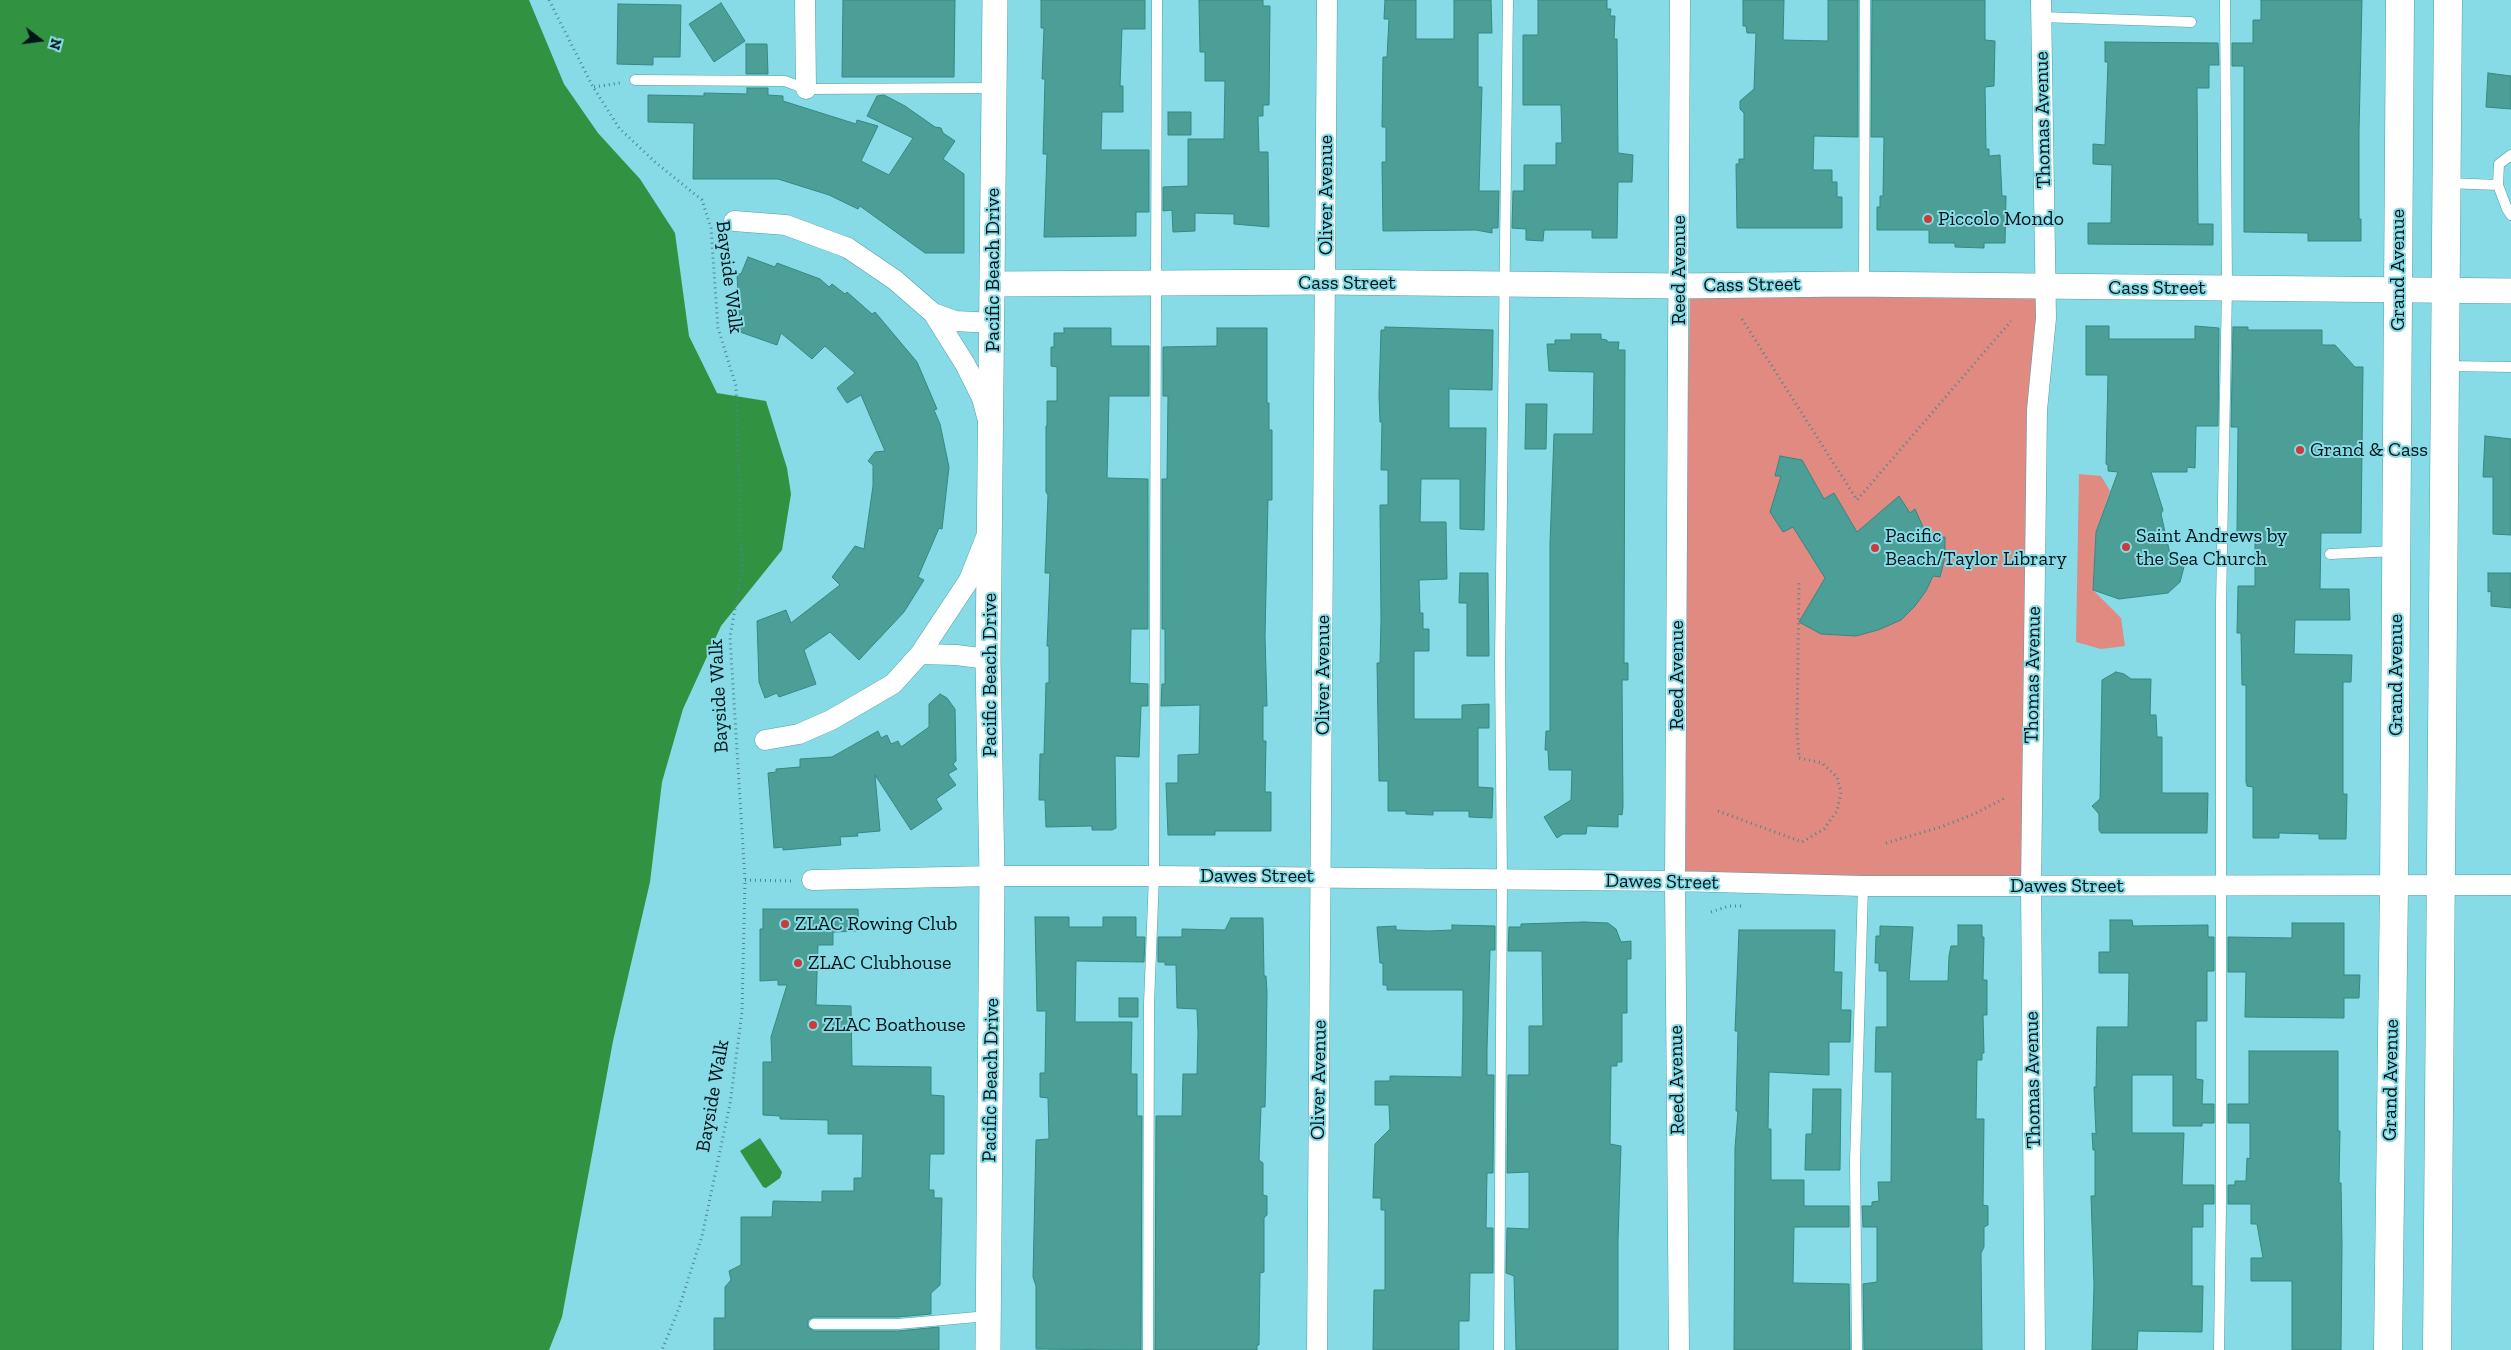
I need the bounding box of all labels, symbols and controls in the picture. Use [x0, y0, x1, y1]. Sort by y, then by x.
north arrow [15, 15, 65, 65]
text: N [45, 37, 65, 51]
street label: Thomas Avenue [2030, 51, 2056, 189]
street label: Oliver Avenue [1314, 135, 1338, 255]
street label: Pacific Beach Drive [981, 188, 1005, 352]
place label: Piccolo Mondo [1938, 207, 2064, 231]
street label: Grand Avenue [2386, 209, 2410, 331]
marker: Piccolo Mondo [1922, 213, 1934, 225]
street label: Reed Avenue [1667, 215, 1691, 325]
street label: Bayside Walk [710, 219, 748, 335]
street label: Cass Street [1298, 271, 1396, 295]
street label: Cass Street [1703, 272, 1801, 298]
street label: Cass Street [2108, 276, 2206, 300]
place label: Grand & Cass [2310, 438, 2428, 462]
marker: Grand & Cass [2294, 444, 2306, 456]
place label: Pacific Beach/Taylor Library [1885, 524, 2067, 571]
place label: Saint Andrews by the Sea Church [2136, 524, 2287, 571]
marker: Saint Andrews by the Sea Church [2120, 541, 2132, 553]
marker: Pacific Beach/Taylor Library [1869, 542, 1881, 554]
street label: Pacific Beach Drive [978, 593, 1002, 757]
street label: Thomas Avenue [2020, 606, 2046, 744]
street label: Grand Avenue [2384, 614, 2408, 736]
street label: Oliver Avenue [1311, 615, 1335, 735]
street label: Reed Avenue [1665, 620, 1689, 730]
street label: Bayside Walk [704, 639, 734, 753]
street label: Dawes Street [1200, 864, 1314, 888]
street label: Dawes Street [1605, 869, 1719, 895]
street label: Dawes Street [2010, 874, 2124, 898]
place label: ZLAC Rowing Club [795, 912, 958, 936]
marker: ZLAC Rowing Club [779, 918, 791, 930]
place label: ZLAC Clubhouse [808, 951, 951, 975]
marker: ZLAC Clubhouse [792, 957, 804, 969]
street label: Pacific Beach Drive [978, 998, 1004, 1162]
street label: Thomas Avenue [2020, 1011, 2046, 1149]
place label: ZLAC Boathouse [823, 1013, 966, 1037]
marker: ZLAC Boathouse [807, 1019, 819, 1031]
street label: Grand Avenue [2378, 1019, 2404, 1141]
street label: Oliver Avenue [1306, 1020, 1332, 1140]
street label: Reed Avenue [1664, 1025, 1690, 1135]
street label: Bayside Walk [691, 1038, 735, 1154]

